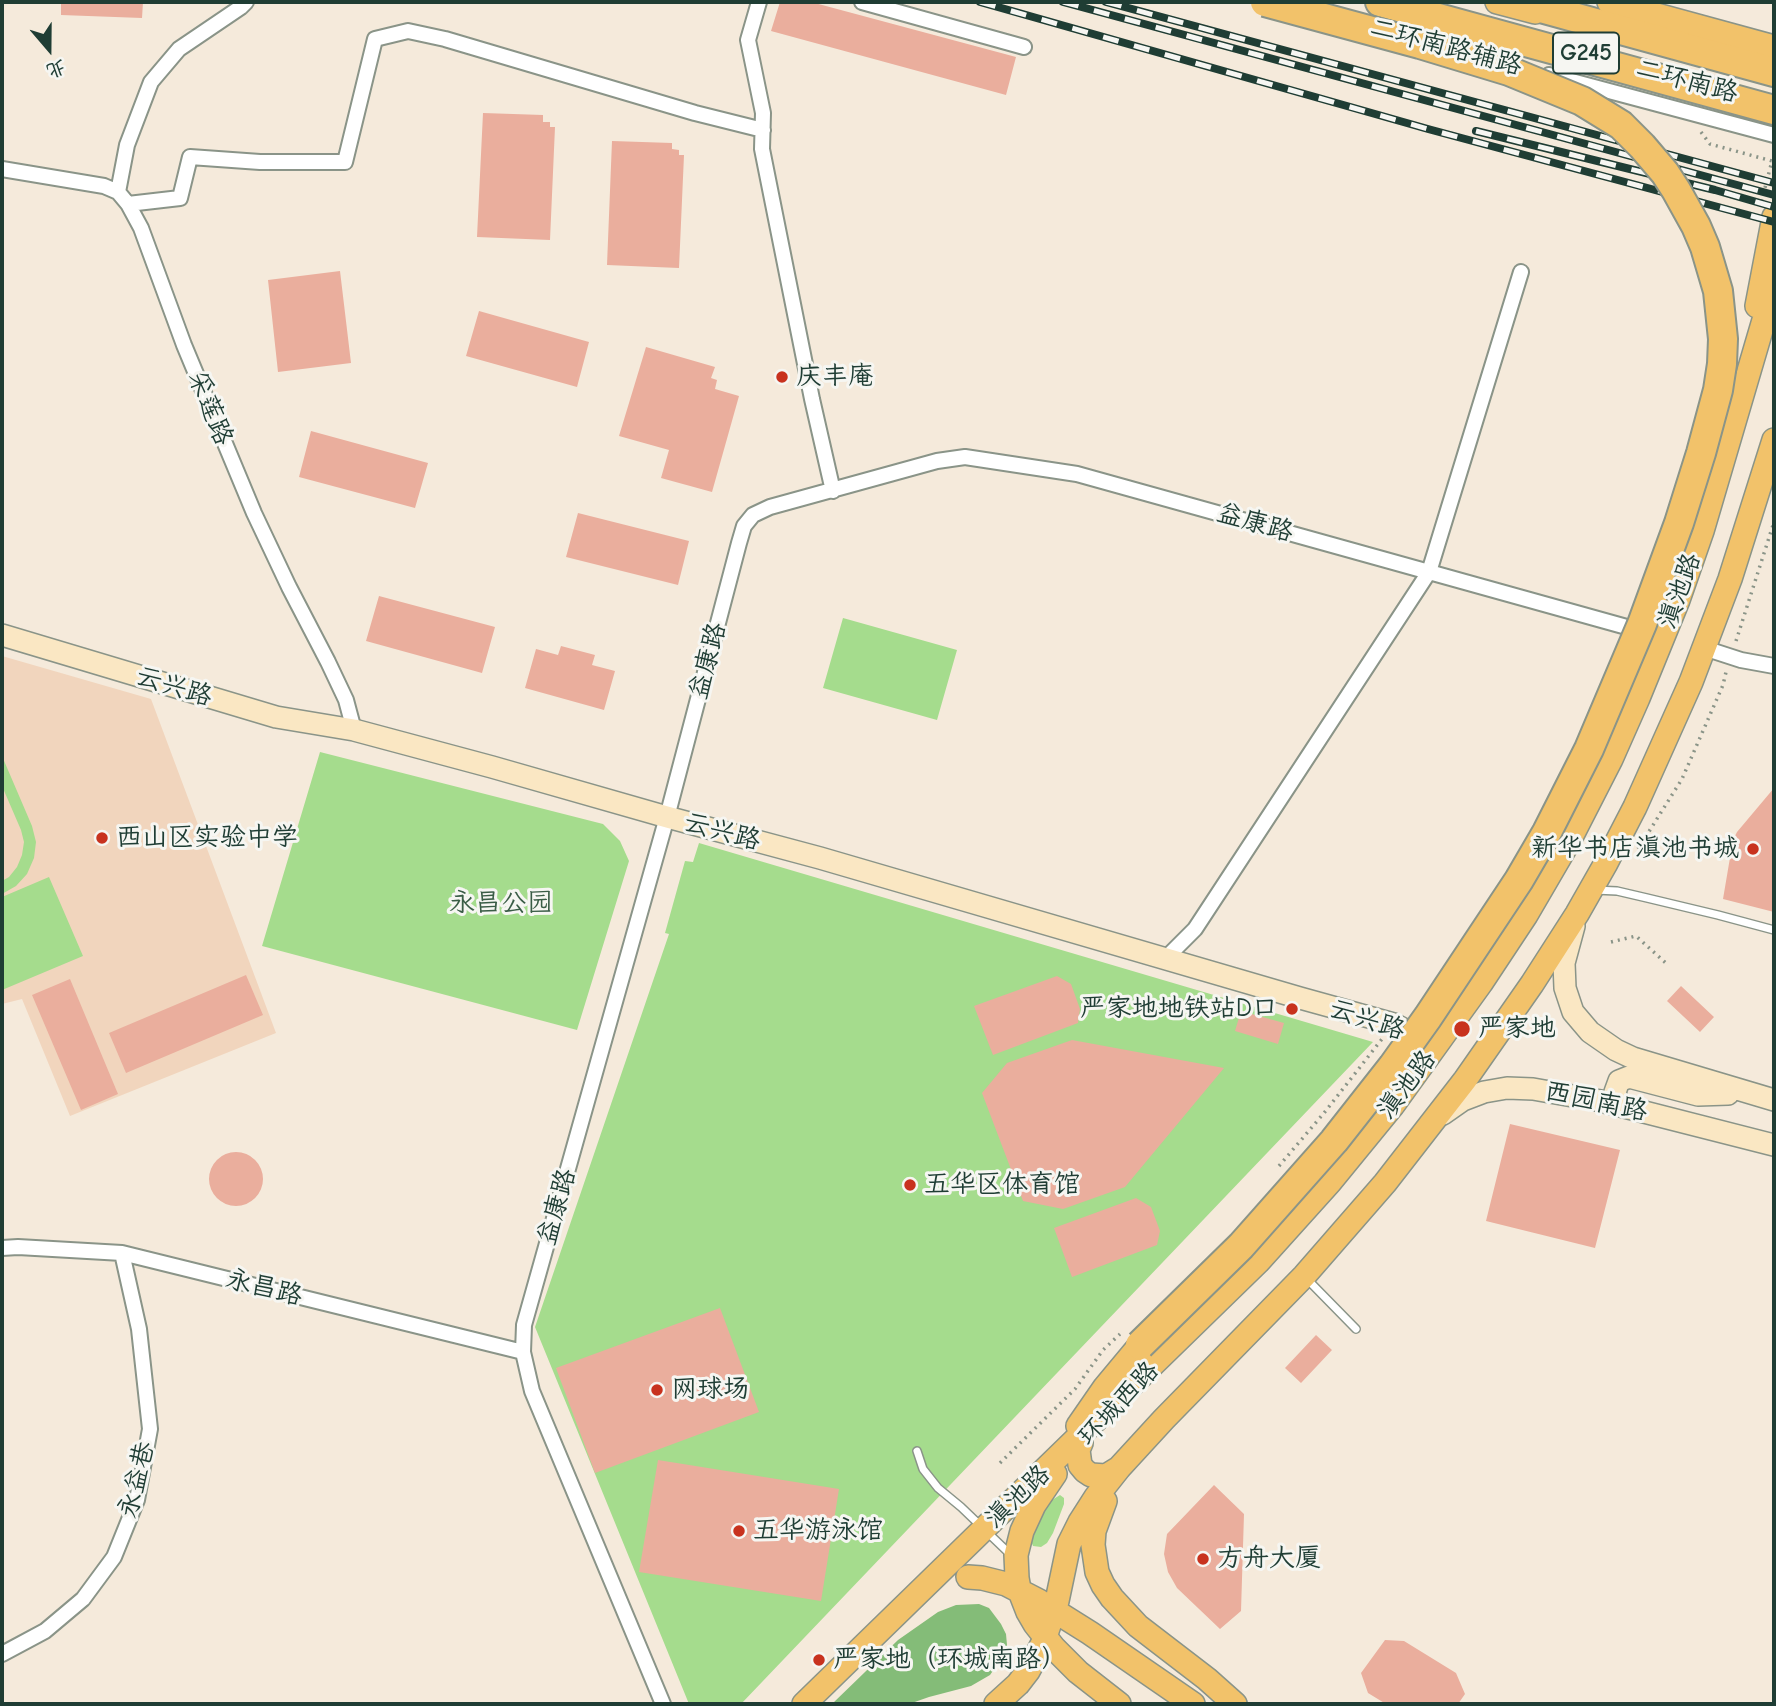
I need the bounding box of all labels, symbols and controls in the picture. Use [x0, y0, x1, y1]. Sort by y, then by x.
street label: 二环南路辅路 [1367, 12, 1525, 82]
north arrow [14, 14, 84, 84]
road number: G245 [1553, 32, 1619, 74]
street label: 二环南路 [1633, 52, 1741, 110]
text: 北 [43, 55, 69, 82]
place label: 庆丰庵 [796, 361, 874, 393]
street label: 采莲路 [181, 366, 239, 450]
marker: 庆丰庵 [774, 369, 790, 385]
street label: 益康路 [1213, 497, 1297, 549]
street label: 滇池路 [1652, 549, 1708, 633]
street label: 益康路 [683, 619, 733, 703]
street label: 云兴路 [132, 661, 216, 713]
street label: 云兴路 [680, 807, 764, 857]
place label: 西山区实验中学 [116, 822, 298, 854]
marker: 西山区实验中学 [94, 830, 110, 846]
place label: 新华书店滇池书城 [1531, 833, 1739, 865]
marker: 新华书店滇池书城 [1745, 841, 1761, 857]
park label: 永昌公园 [449, 888, 553, 920]
place label: 严家地地铁站D口 [1080, 993, 1278, 1025]
street label: 云兴路 [1325, 993, 1409, 1047]
marker: 严家地地铁站D口 [1284, 1001, 1300, 1017]
place label: 严家地 [1478, 1013, 1556, 1045]
marker: 严家地 [1452, 1019, 1472, 1039]
street label: 滇池路 [1371, 1044, 1443, 1126]
street label: 西园南路 [1542, 1076, 1650, 1128]
street label: 益康路 [531, 1165, 583, 1249]
place label: 五华区体育馆 [924, 1169, 1080, 1201]
marker: 五华区体育馆 [902, 1177, 918, 1193]
street label: 永昌路 [222, 1263, 306, 1313]
street label: 环城西路 [1072, 1355, 1166, 1453]
place label: 网球场 [671, 1374, 749, 1406]
marker: 网球场 [649, 1382, 665, 1398]
street label: 永益巷 [112, 1438, 162, 1522]
street label: 滇池路 [979, 1459, 1057, 1535]
place label: 五华游泳馆 [753, 1515, 883, 1547]
marker: 五华游泳馆 [731, 1523, 747, 1539]
place label: 方舟大厦 [1217, 1543, 1321, 1575]
marker: 方舟大厦 [1195, 1551, 1211, 1567]
place label: 严家地（环城南路） [833, 1644, 1067, 1676]
marker: 严家地（环城南路） [811, 1652, 827, 1668]

